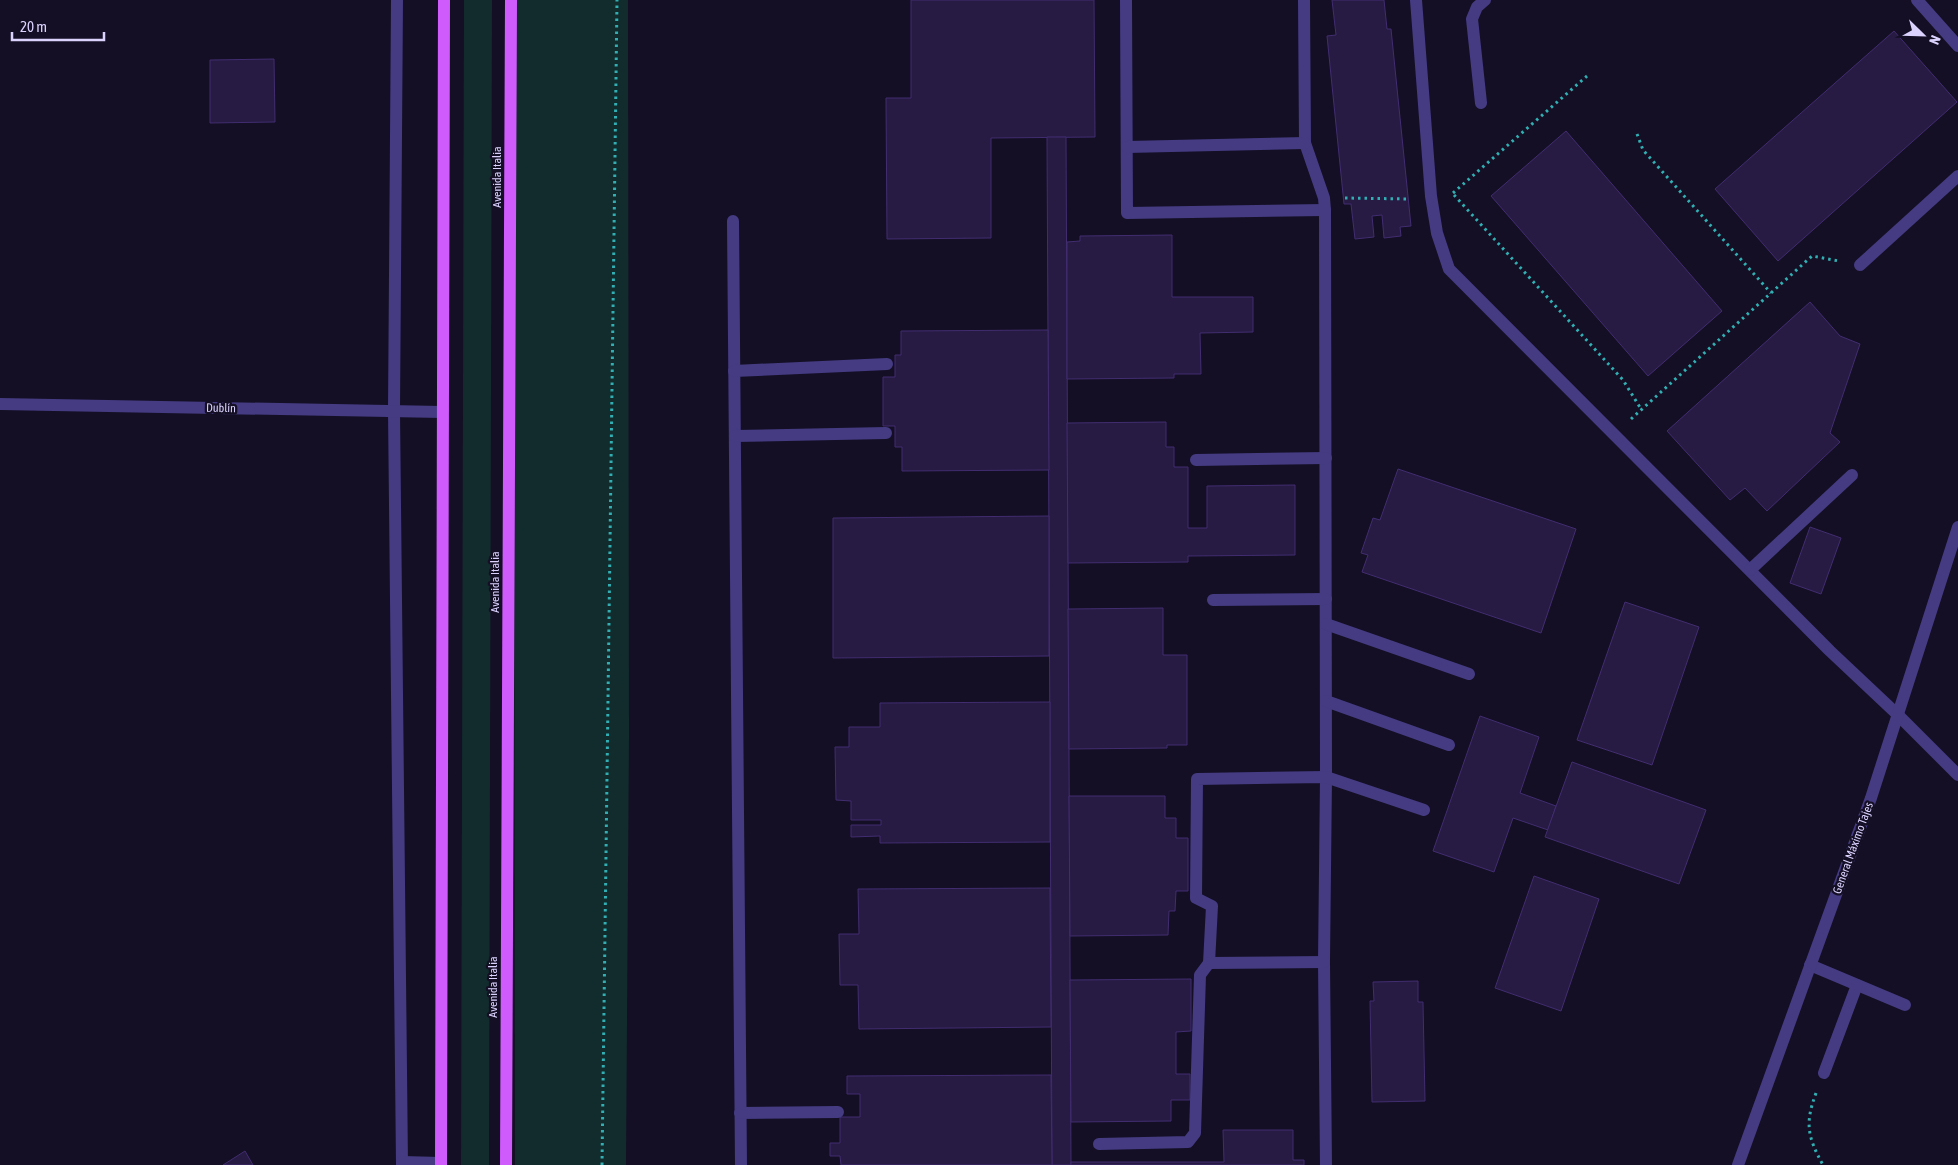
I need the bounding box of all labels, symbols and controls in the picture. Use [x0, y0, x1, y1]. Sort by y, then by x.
scale bar [12, 10, 105, 42]
north arrow [1898, 10, 1948, 60]
text: 20 m [20, 18, 47, 35]
text: N [1926, 33, 1944, 47]
street label: Avenida Italia [490, 146, 504, 208]
street label: Dublín [206, 401, 236, 415]
street label: Avenida Italia [488, 551, 502, 613]
street label: General Máximo Tajes [1830, 800, 1876, 896]
street label: Avenida Italia [486, 956, 500, 1018]

